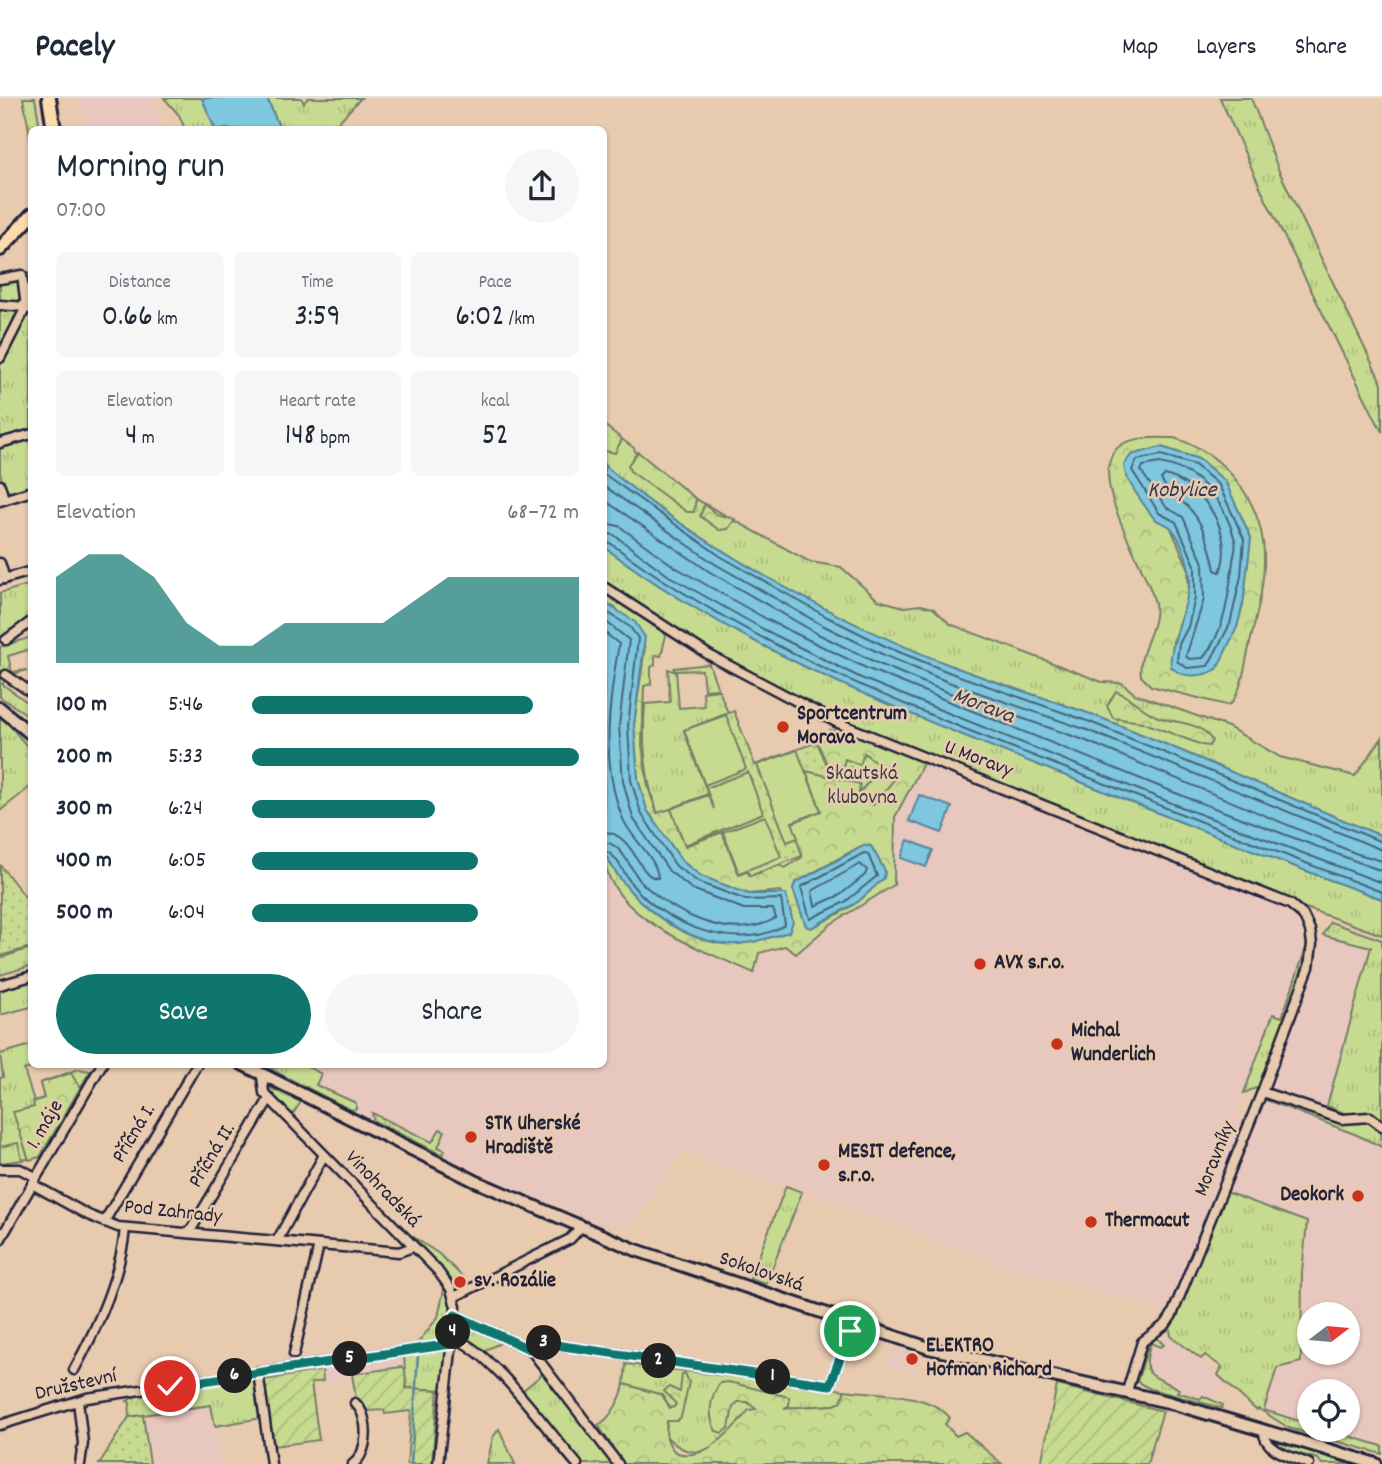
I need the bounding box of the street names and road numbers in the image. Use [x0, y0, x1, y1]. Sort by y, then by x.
street label: U Moravy [939, 733, 1017, 787]
street label: 1. máje [20, 1095, 72, 1155]
street label: Příčná I. [106, 1099, 164, 1169]
street label: Moravníky [1187, 1116, 1245, 1201]
street label: Příčná II. [182, 1118, 244, 1194]
street label: Vinohradská [337, 1144, 427, 1236]
street label: Pod Zahrady [123, 1193, 224, 1233]
street label: Sokolovská [715, 1245, 808, 1302]
street label: Družstevní [32, 1362, 122, 1410]

